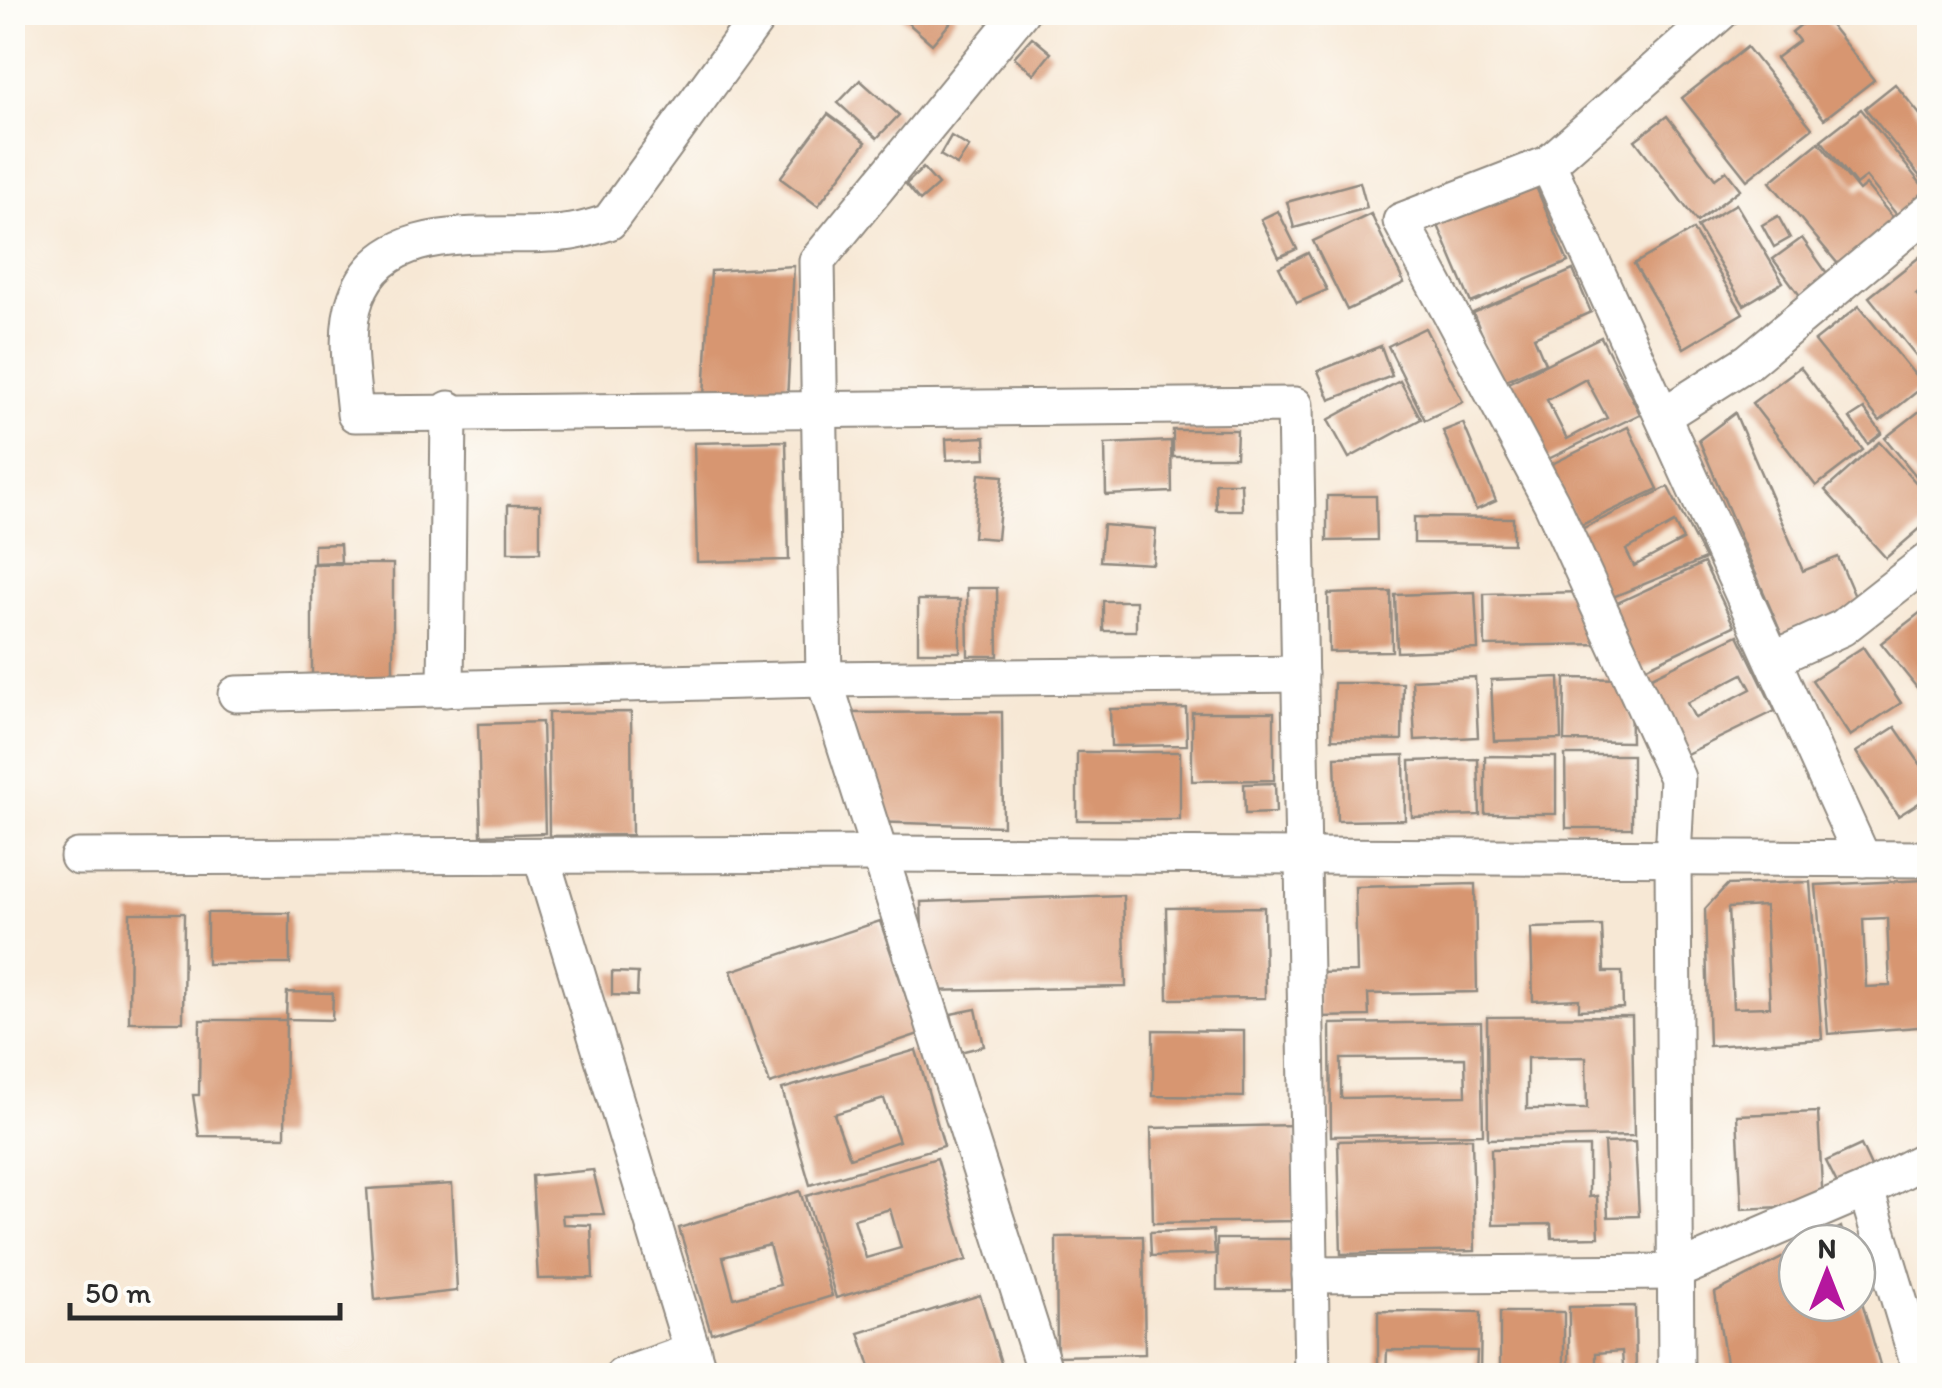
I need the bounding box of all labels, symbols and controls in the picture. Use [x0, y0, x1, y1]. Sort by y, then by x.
north arrow [1777, 1223, 1877, 1323]
text: N [1818, 1231, 1836, 1265]
scale bar [70, 1258, 340, 1320]
text: 50 m [85, 1274, 151, 1311]

